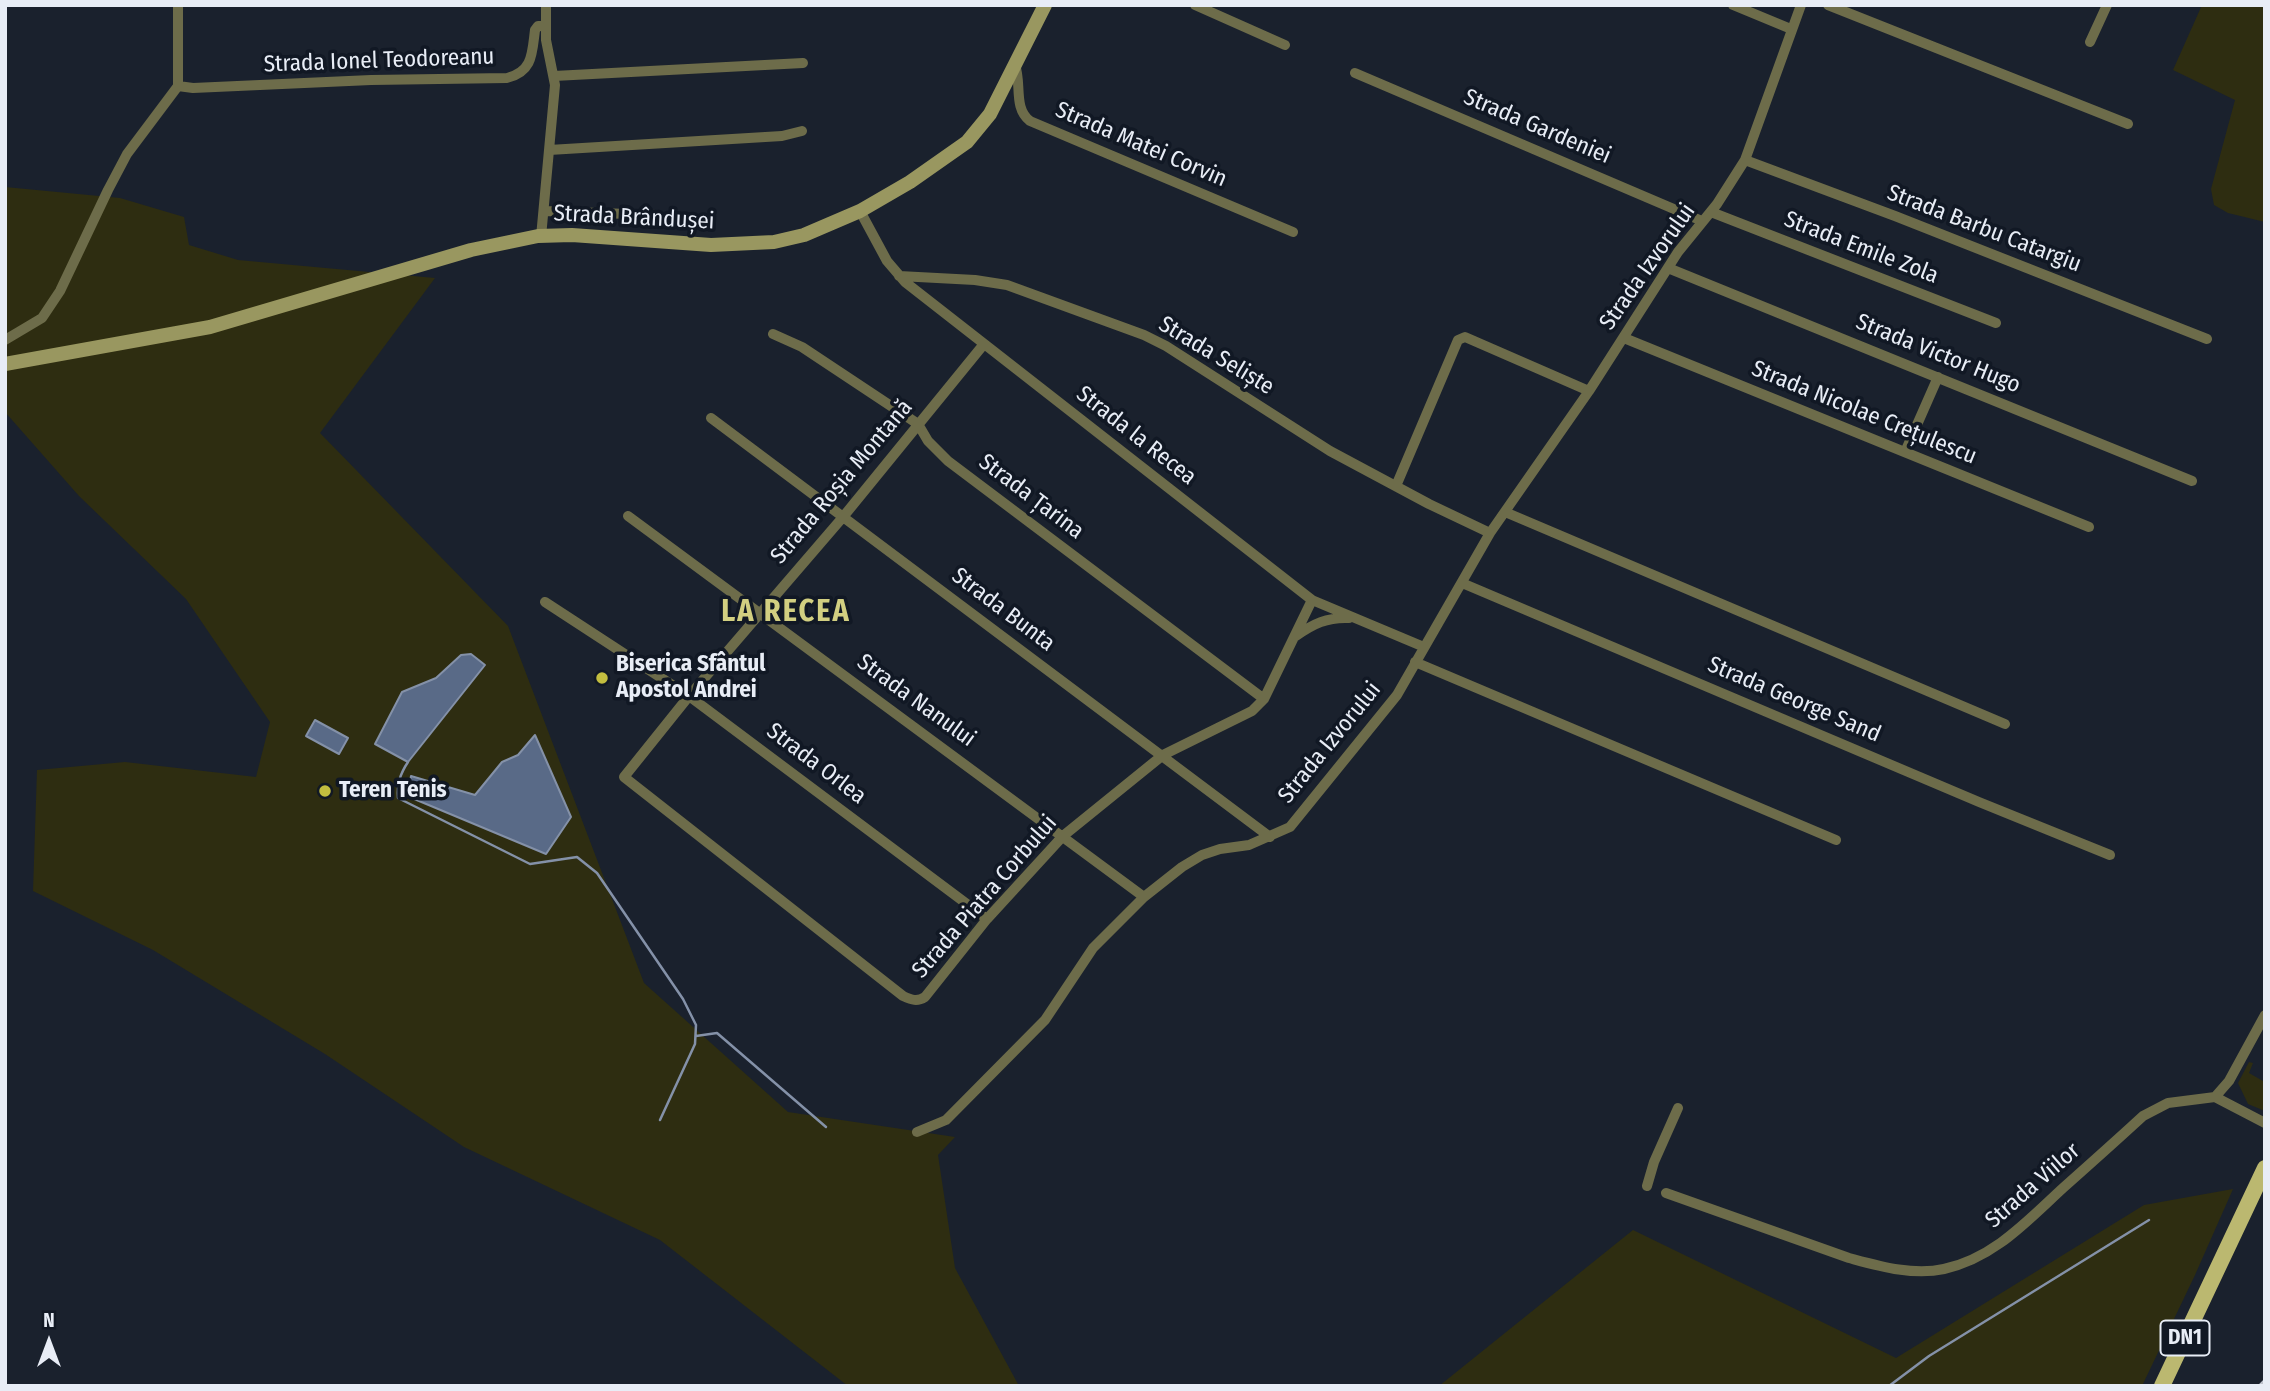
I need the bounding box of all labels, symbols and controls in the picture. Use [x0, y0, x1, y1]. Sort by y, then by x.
street label: Strada Ionel Teodoreanu [263, 43, 495, 79]
street label: Strada Gardeniei [1459, 84, 1615, 170]
street label: Strada Matei Corvin [1051, 96, 1231, 194]
street label: Strada Barbu Catargiu [1883, 179, 2085, 279]
street label: Strada Izvorului [1594, 199, 1702, 335]
street label: Strada Brândușei [553, 200, 715, 236]
street label: Strada Emile Zola [1780, 206, 1942, 290]
street label: Strada Victor Hugo [1852, 308, 2024, 400]
street label: Strada Seliște [1153, 311, 1279, 401]
street label: Strada Nicolae Crețulescu [1747, 355, 1981, 471]
street label: Strada la Recea [1071, 381, 1201, 491]
street label: Strada Roșia Montană [765, 394, 919, 570]
street label: Strada Țarina [973, 449, 1089, 545]
street label: Strada Bunta [946, 562, 1060, 658]
district label: LA RECEA [722, 595, 850, 631]
street label: Strada Nanului [851, 649, 981, 753]
place label: Biserica Sfântul Apostol Andrei [616, 651, 765, 705]
street label: Strada George Sand [1703, 651, 1885, 749]
marker: Biserica Sfântul Apostol Andrei [594, 670, 610, 686]
street label: Strada Izvorului [1273, 677, 1387, 809]
street label: Strada Orlea [761, 718, 871, 810]
place label: Teren Tenis [339, 777, 447, 805]
marker: Teren Tenis [317, 783, 333, 799]
street label: Strada Piatra Corbului [907, 810, 1063, 984]
street label: Strada Viilor [1980, 1138, 2086, 1234]
north arrow [14, 1307, 84, 1377]
text: N [43, 1309, 55, 1332]
road number: DN1 [2160, 1320, 2210, 1356]

